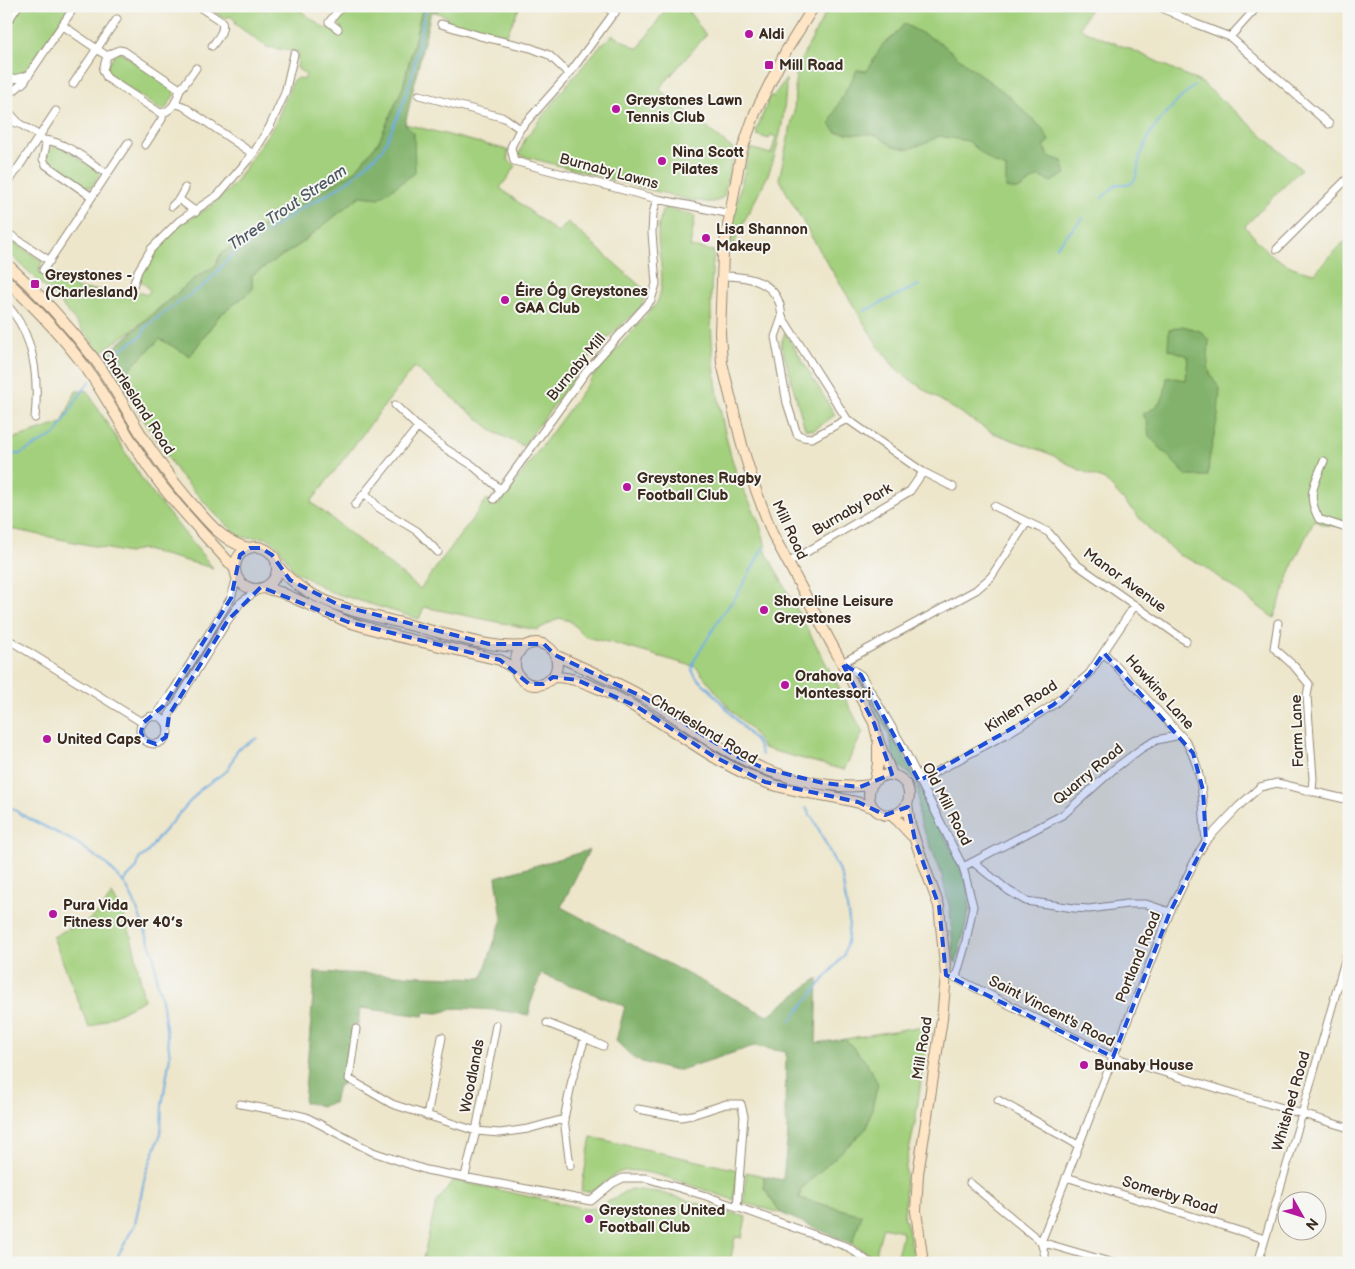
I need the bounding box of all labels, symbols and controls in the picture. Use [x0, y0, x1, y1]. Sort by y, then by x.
place label: Aldi [758, 25, 784, 44]
marker: Aldi [743, 28, 755, 40]
place label: Mill Road [779, 56, 843, 75]
marker: Mill Road [763, 59, 775, 71]
place label: Greystones Lawn Tennis Club [626, 91, 743, 127]
marker: Greystones Lawn Tennis Club [610, 103, 622, 115]
place label: Nina Scott Pilates [672, 143, 744, 179]
street label: Burnaby Lawns [557, 149, 661, 194]
marker: Nina Scott Pilates [656, 155, 668, 167]
water label: Three Trout Stream [225, 161, 351, 255]
place label: Lisa Shannon Makeup [716, 220, 808, 256]
marker: Lisa Shannon Makeup [700, 232, 712, 244]
place label: Greystones - (Charlesland) [45, 266, 138, 302]
marker: Greystones - (Charlesland) [29, 278, 41, 290]
place label: Éire Óg Greystones GAA Club [515, 281, 648, 318]
marker: Éire Óg Greystones GAA Club [499, 294, 511, 306]
street label: Burnaby Mill [543, 330, 610, 405]
street label: Charlesland Road [97, 346, 179, 458]
place label: Greystones Rugby Football Club [637, 469, 761, 505]
street label: Burnaby Park [809, 479, 896, 540]
marker: Greystones Rugby Football Club [621, 481, 633, 493]
street label: Mill Road [768, 497, 812, 563]
street label: Manor Avenue [1079, 544, 1170, 617]
place label: Shoreline Leisure Greystones [774, 592, 894, 628]
marker: Shoreline Leisure Greystones [758, 604, 770, 616]
street label: Hawkins Lane [1121, 651, 1198, 734]
place label: Orahova Montessori [795, 667, 871, 703]
street label: Kinlen Road [981, 676, 1061, 737]
marker: Orahova Montessori [779, 679, 791, 691]
street label: Charlesland Road [647, 690, 761, 769]
street label: Farm Lane [1287, 694, 1308, 768]
place label: United Caps [57, 730, 141, 749]
marker: United Caps [41, 733, 53, 745]
street label: Quarry Road [1049, 739, 1127, 809]
street label: Old Mill Road [917, 759, 976, 849]
place label: Pura Vida Fitness Over 40’s [63, 896, 183, 932]
marker: Pura Vida Fitness Over 40’s [47, 908, 59, 920]
street label: Portland Road [1112, 909, 1165, 1006]
street label: Saint Vincent's Road [986, 971, 1118, 1051]
street label: Mill Road [908, 1015, 937, 1081]
street label: Woodlands [456, 1037, 489, 1115]
street label: Whitshed Road [1268, 1049, 1315, 1153]
place label: Bunaby House [1094, 1056, 1194, 1075]
marker: Bunaby House [1078, 1059, 1090, 1071]
street label: Somerby Road [1120, 1172, 1220, 1219]
north arrow [1278, 1192, 1328, 1242]
place label: Greystones United Football Club [599, 1201, 725, 1237]
marker: Greystones United Football Club [583, 1213, 595, 1225]
text: N [1302, 1214, 1322, 1233]

